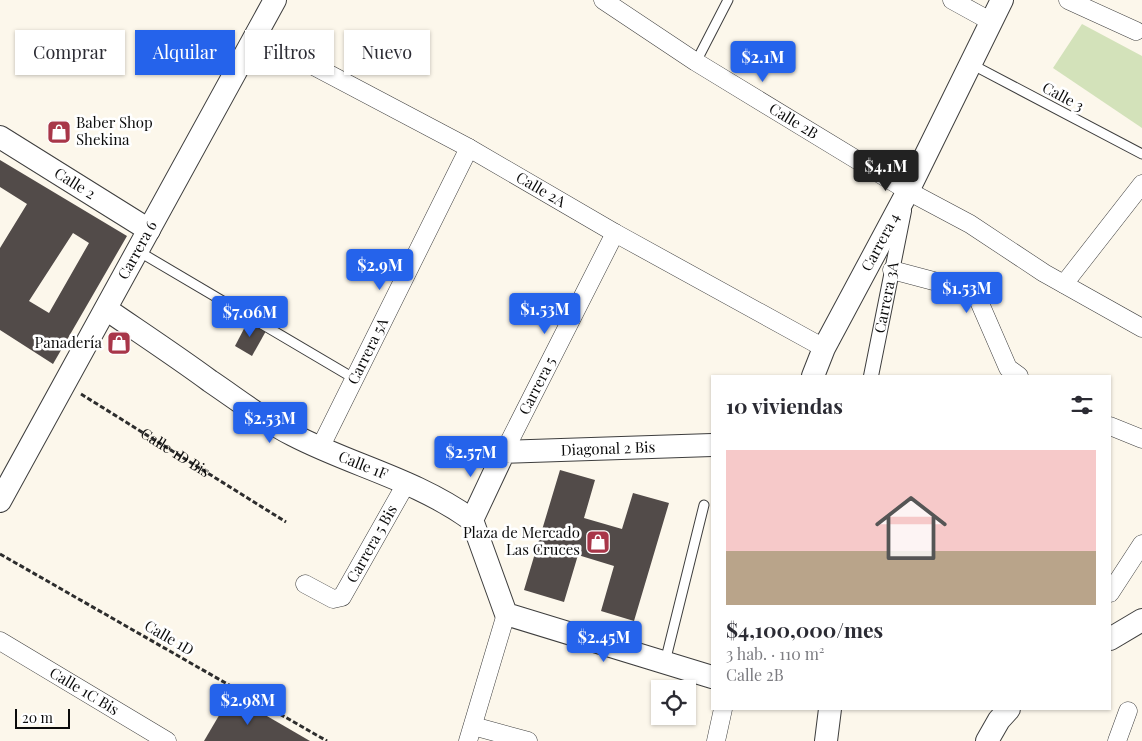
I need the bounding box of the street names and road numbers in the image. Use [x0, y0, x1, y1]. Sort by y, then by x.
street label: Calle 3 [1039, 77, 1088, 115]
street label: Calle 2B [766, 98, 822, 143]
street label: Calle 2 [51, 162, 99, 203]
street label: Calle 2A [513, 167, 570, 211]
street label: Carrera 4 [856, 209, 903, 274]
street label: Carrera 6 [113, 217, 161, 283]
street label: Carrera 3A [869, 259, 903, 335]
street label: Carrera 5A [342, 314, 392, 387]
street label: Carrera 5 [514, 353, 560, 418]
street label: Calle 1D Bis [137, 423, 214, 481]
street label: Diagonal 2 Bis [560, 436, 656, 460]
street label: Calle 1F [336, 446, 392, 484]
street label: Carrera 5 Bis [341, 501, 401, 586]
street label: Calle 1D [141, 615, 198, 659]
street label: Calle 1C Bis [46, 662, 123, 719]

